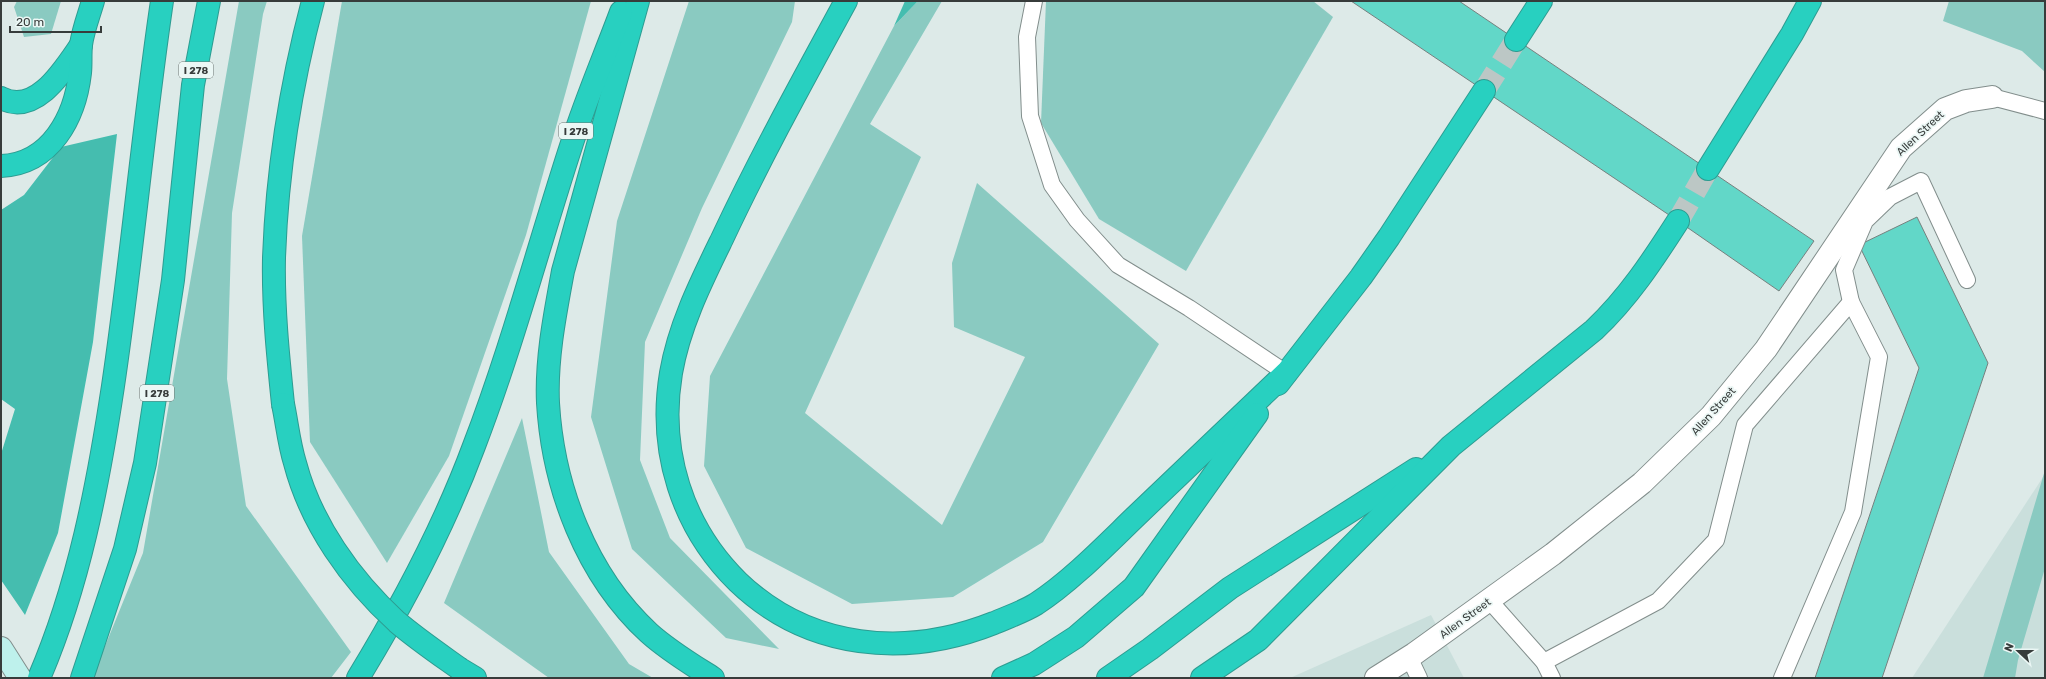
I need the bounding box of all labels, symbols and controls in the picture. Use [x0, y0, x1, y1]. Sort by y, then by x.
scale bar [10, 8, 101, 34]
text: 20 m [16, 15, 44, 29]
road number: I 278 [179, 62, 213, 78]
street label: Allen Street [1894, 108, 1947, 159]
road number: I 278 [559, 123, 593, 139]
street label: Allen Street [1688, 384, 1739, 438]
road number: I 278 [140, 385, 174, 401]
street label: Allen Street [1437, 595, 1494, 641]
north arrow [1998, 631, 2038, 671]
text: N [2002, 641, 2017, 654]

